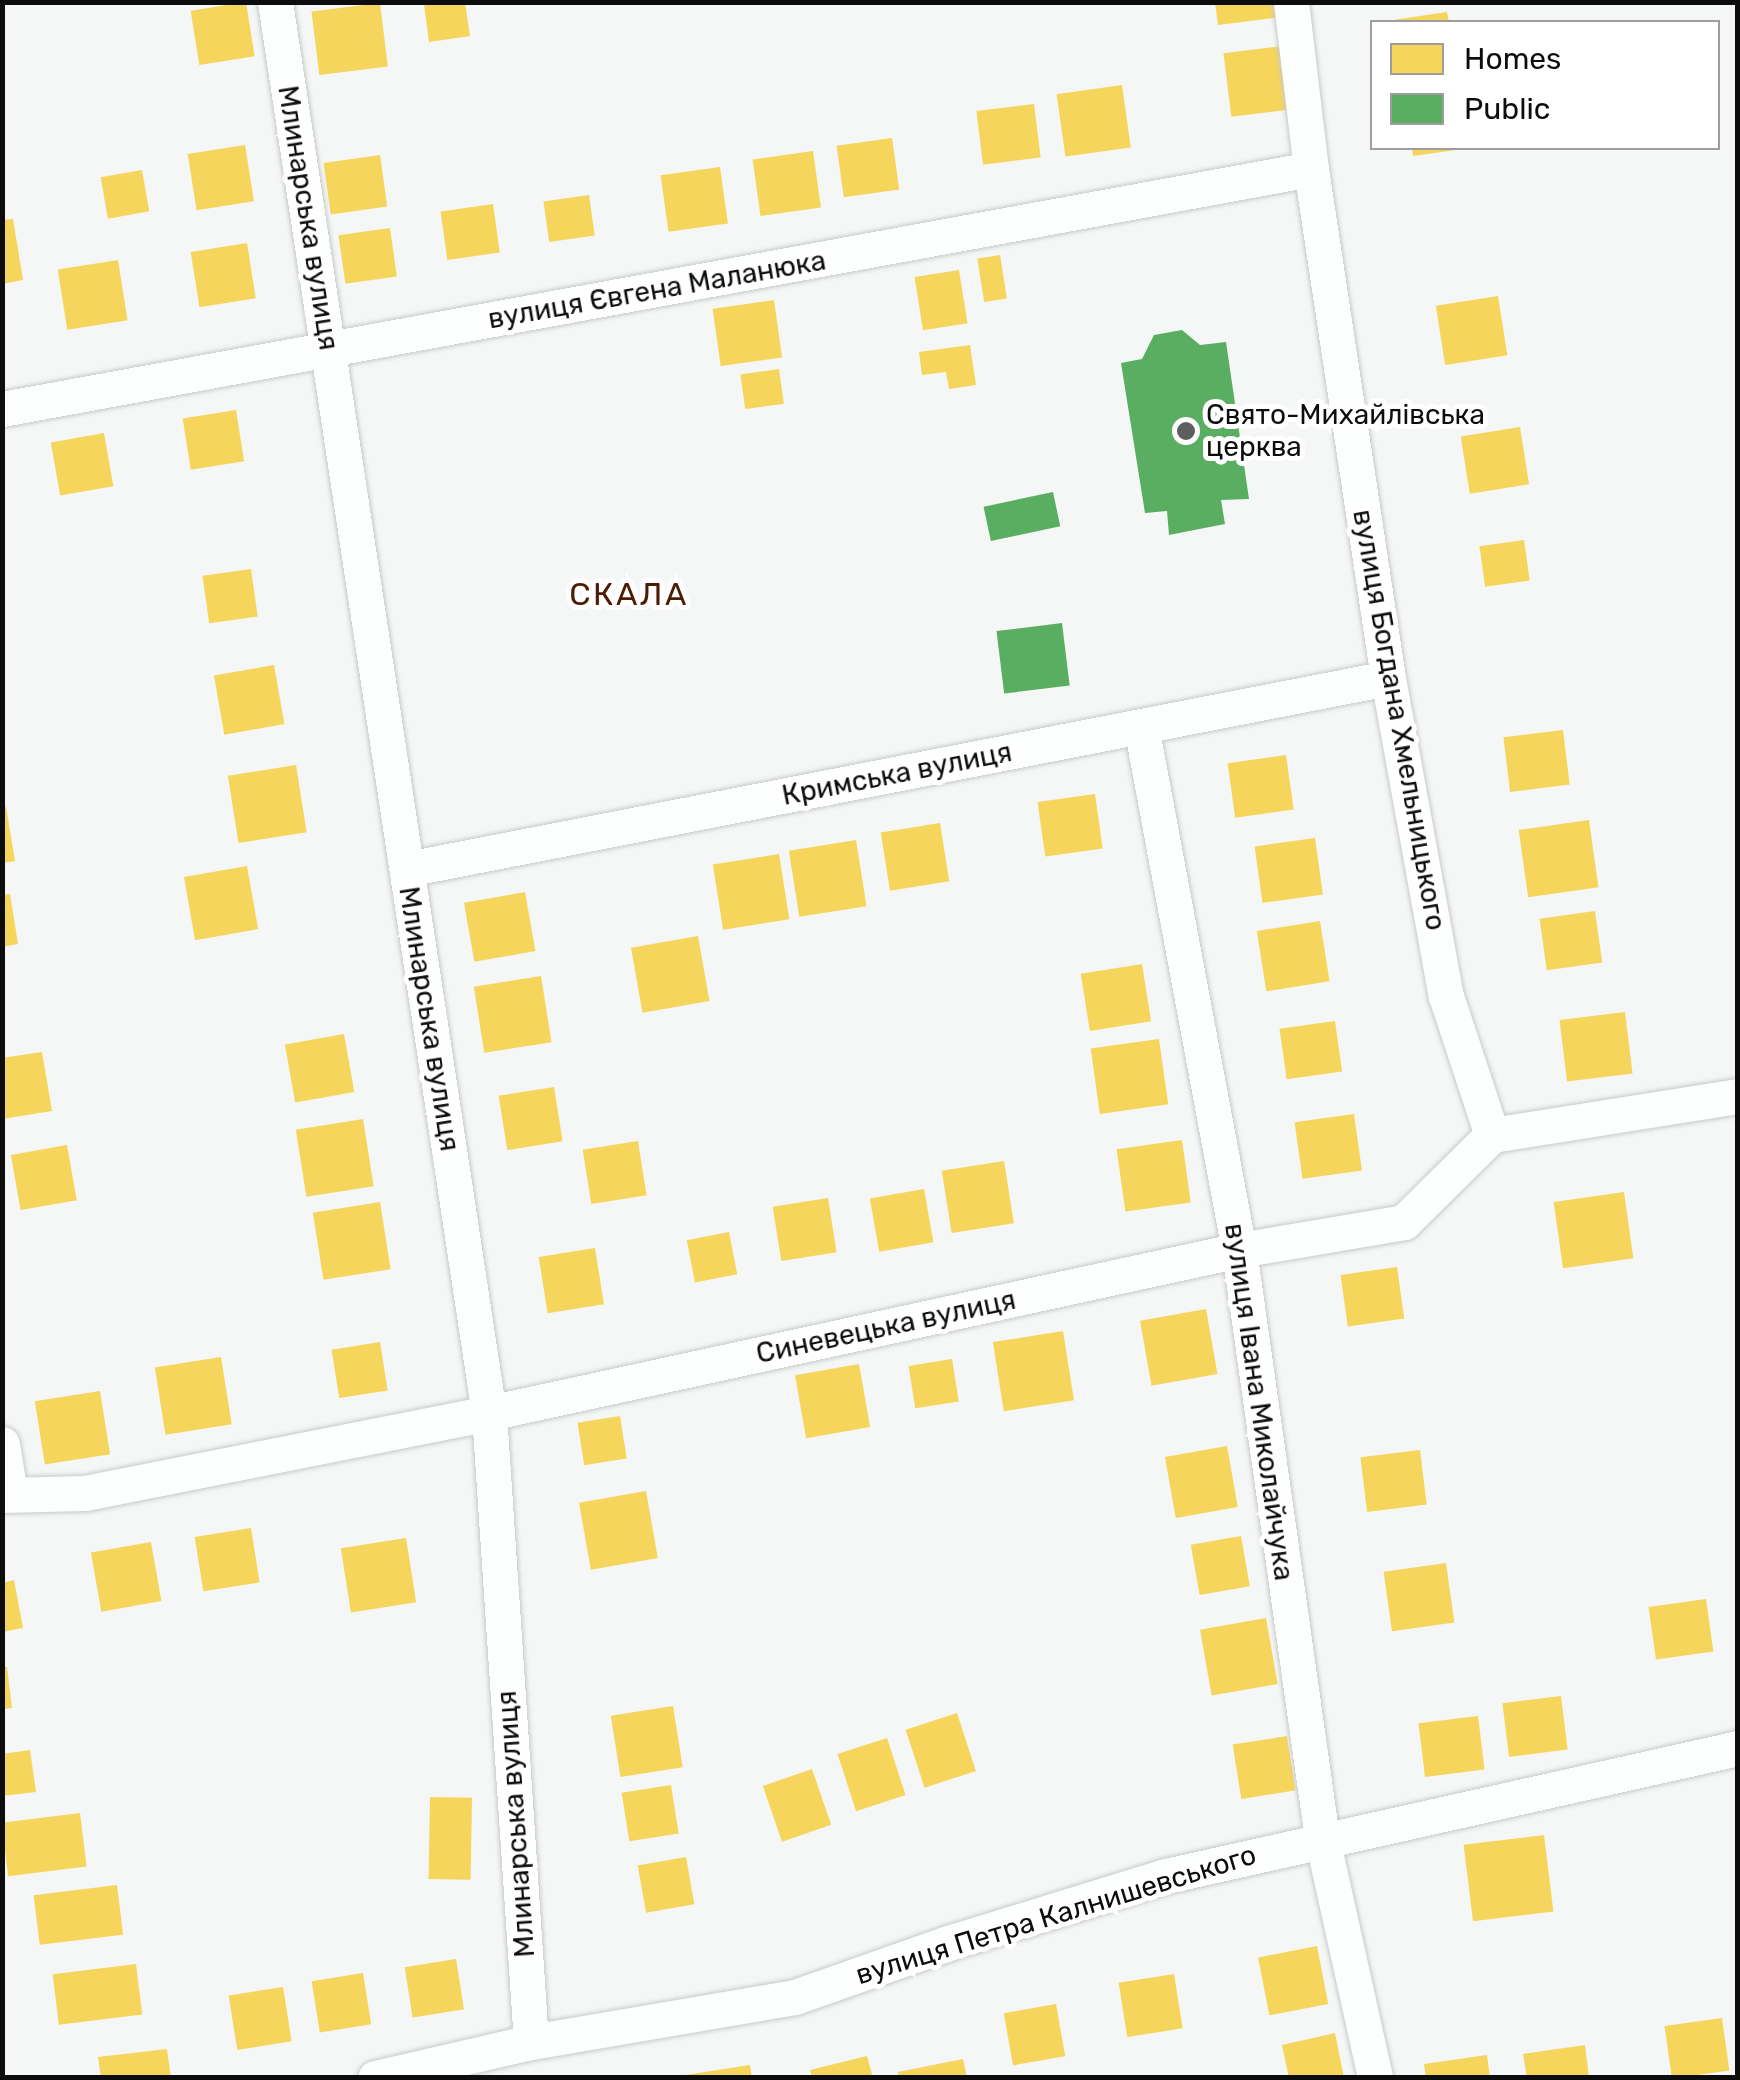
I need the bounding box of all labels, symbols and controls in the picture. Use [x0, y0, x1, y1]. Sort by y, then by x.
legend [1370, 20, 1720, 150]
text: Homes [1464, 41, 1561, 77]
street label: Млинарська вулиця [270, 83, 346, 353]
text: Public [1464, 91, 1550, 127]
street label: вулиця Євгена Маланюка [485, 244, 829, 336]
place label: Свято-Михайлівська церква [1206, 398, 1485, 464]
marker: Свято-Михайлівська церква [1175, 420, 1197, 442]
street label: вулиця Богдана Хмельницького [1345, 507, 1453, 933]
district label: СКАЛА [569, 575, 689, 613]
street label: Кримська вулиця [779, 735, 1015, 813]
street label: Млинарська вулиця [391, 884, 467, 1154]
street label: вулиця Івана Миколайчука [1217, 1221, 1301, 1583]
street label: Синевецька вулиця [753, 1283, 1019, 1371]
street label: Млинарська вулиця [490, 1689, 542, 1959]
street label: вулиця Петра Калнишевського [852, 1838, 1260, 1992]

